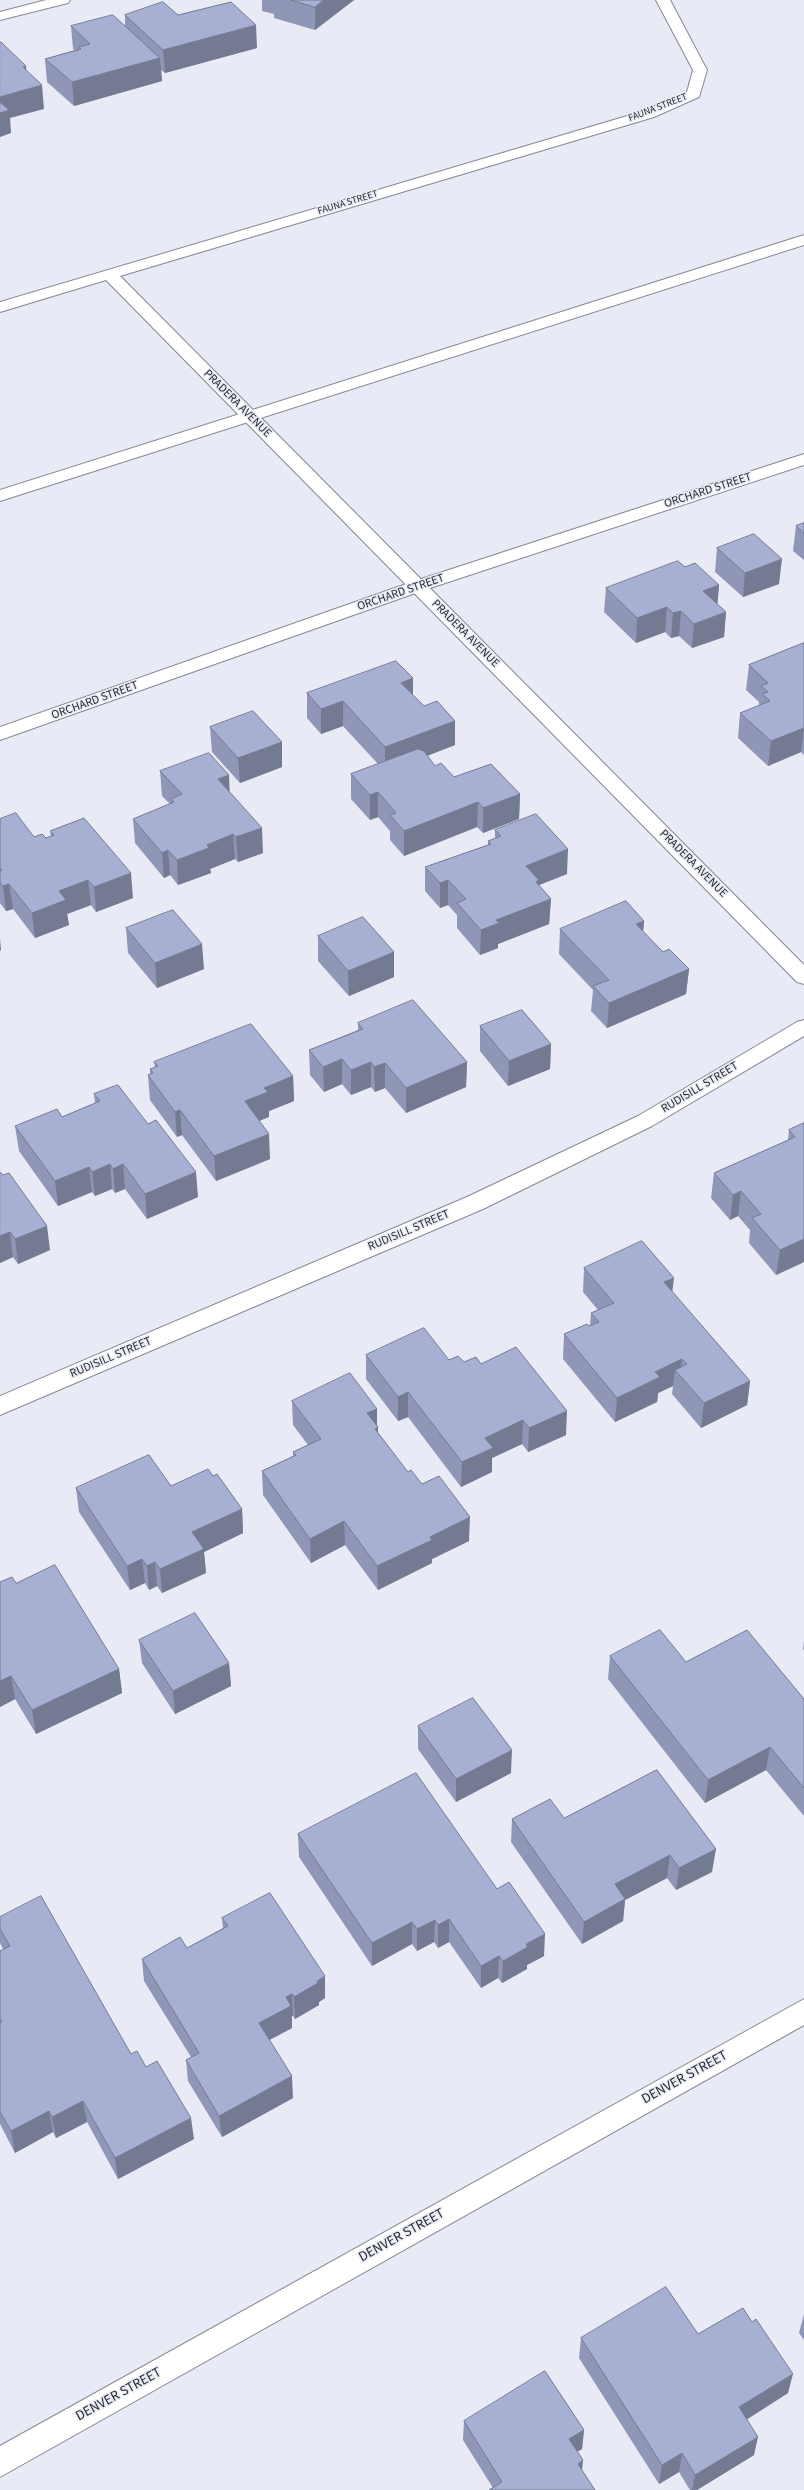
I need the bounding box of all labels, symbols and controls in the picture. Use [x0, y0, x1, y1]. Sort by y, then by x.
street label: FAUNA STREET [627, 91, 689, 125]
street label: FAUNA STREET [316, 188, 380, 218]
street label: PRADERA AVENUE [200, 367, 274, 441]
street label: ORCHARD STREET [662, 470, 754, 512]
street label: ORCHARD STREET [356, 571, 446, 615]
street label: PRADERA AVENUE [428, 597, 502, 671]
street label: ORCHARD STREET [50, 679, 140, 723]
street label: PRADERA AVENUE [656, 827, 730, 901]
street label: RUDISILL STREET [659, 1059, 741, 1117]
street label: RUDISILL STREET [366, 1207, 452, 1255]
street label: RUDISILL STREET [68, 1334, 154, 1382]
street label: DENVER STREET [639, 2048, 731, 2108]
street label: DENVER STREET [356, 2206, 448, 2266]
street label: DENVER STREET [73, 2365, 165, 2425]

